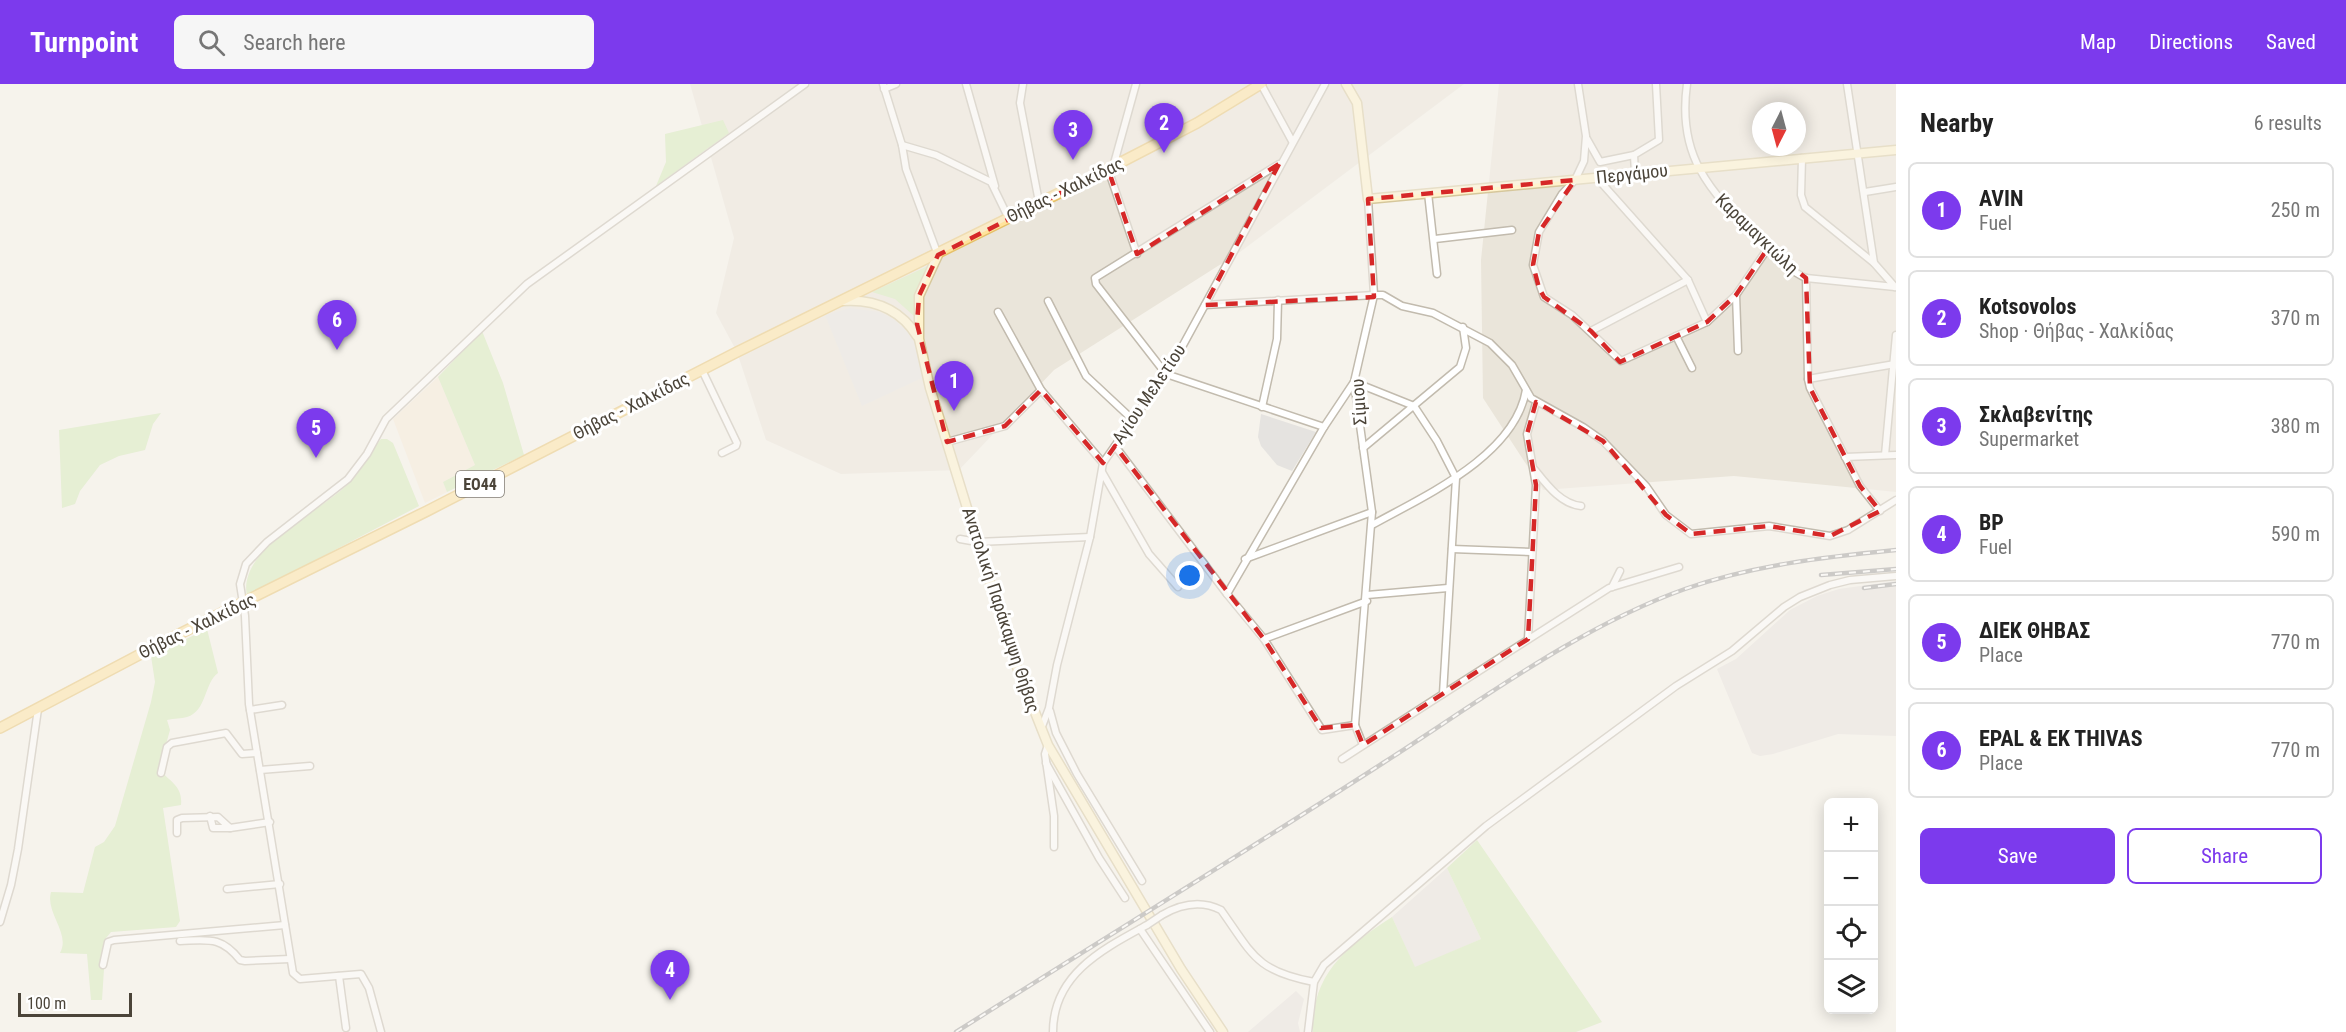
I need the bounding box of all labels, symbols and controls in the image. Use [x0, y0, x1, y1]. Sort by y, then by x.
search box [174, 15, 594, 69]
text: Turnpoint [30, 26, 138, 59]
icon: search [195, 26, 228, 59]
text: Search here [243, 30, 346, 55]
text: Map [2080, 30, 2116, 54]
text: Directions [2149, 30, 2233, 54]
text: Saved [2266, 30, 2316, 54]
north arrow [1752, 102, 1806, 156]
pin: 2 [1144, 104, 1184, 153]
text: Nearby [1920, 108, 1994, 138]
pin: 3 [1054, 110, 1092, 160]
text: 6 results [2254, 111, 2322, 135]
street label: Θήβας - Χαλκίδας [1003, 152, 1127, 227]
street label: Περγάμου [1595, 159, 1669, 188]
text: AVIN [1979, 186, 2023, 211]
street label: Καραμαγκιώλη [1712, 189, 1803, 278]
text: 1 [1936, 198, 1947, 222]
text: 250 m [2271, 198, 2320, 222]
text: Fuel [1979, 211, 2012, 235]
text: Kotsovolos [1979, 294, 2077, 319]
pin: 6 [318, 300, 356, 350]
text: 2 [1936, 306, 1947, 330]
text: 370 m [2271, 306, 2320, 330]
text: Shop · Θήβας - Χαλκίδας [1979, 319, 2174, 343]
street label: Αγίου Μελετίου [1107, 340, 1190, 448]
pin: 1 [934, 362, 974, 411]
street label: Θήβας - Χαλκίδας [569, 367, 692, 444]
street label: Σίμιου [1346, 378, 1371, 426]
text: Σκλαβενίτης [1979, 402, 2093, 427]
pin: 5 [296, 408, 336, 458]
text: 3 [1936, 414, 1947, 438]
text: 380 m [2271, 414, 2320, 438]
text: Supermarket [1979, 427, 2079, 451]
road number: ΕΟ44 [456, 471, 504, 497]
street label: Ανατολική Παράκαμψη Θήβας [958, 504, 1045, 715]
text: BP [1979, 510, 2004, 535]
text: 4 [1936, 522, 1947, 546]
text: 590 m [2271, 522, 2320, 546]
text: Fuel [1979, 535, 2012, 559]
your location [1175, 561, 1204, 590]
street label: Θήβας - Χαλκίδας [135, 588, 259, 663]
text: ΔΙΕΚ ΘΗΒΑΣ [1979, 618, 2090, 643]
text: 5 [1936, 630, 1947, 654]
text: 770 m [2271, 630, 2320, 654]
text: Place [1979, 643, 2023, 667]
text: EPAL & EK THIVAS [1979, 726, 2143, 751]
text: 6 [1936, 738, 1947, 762]
text: 770 m [2271, 738, 2320, 762]
text: Place [1979, 751, 2023, 775]
map controls [1824, 798, 1878, 1014]
button: + [1824, 798, 1878, 852]
button: Save [1920, 828, 2115, 884]
button: Share [2127, 828, 2322, 884]
button: − [1824, 852, 1878, 906]
button: locate [1824, 906, 1878, 960]
pin: 4 [650, 950, 690, 1000]
button: layers [1824, 960, 1878, 1014]
scale bar [18, 990, 132, 1018]
text: 100 m [27, 994, 66, 1013]

